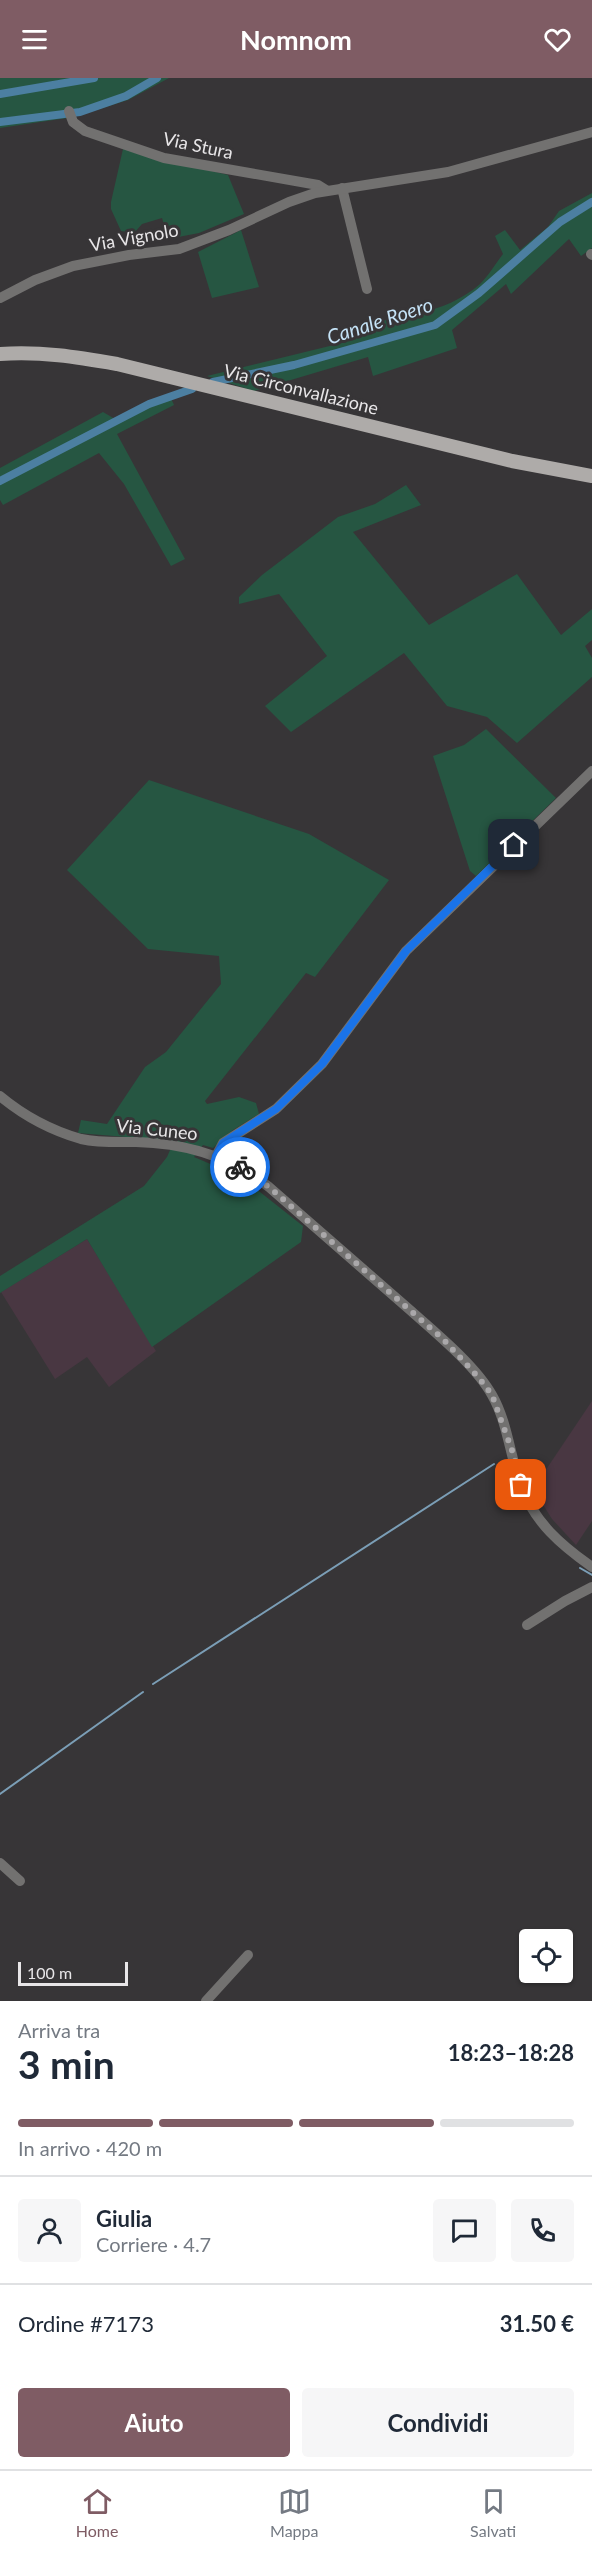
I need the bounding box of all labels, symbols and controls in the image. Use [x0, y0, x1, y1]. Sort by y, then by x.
icon: menu [18, 23, 51, 56]
text: Nomnom [240, 23, 352, 56]
icon: heart [541, 23, 574, 56]
street label: Via Stura [161, 127, 235, 163]
street label: Via Vignolo [88, 218, 180, 256]
water label: Canale Roero [324, 292, 436, 348]
street label: Via Circonvallazione [222, 359, 381, 419]
pin [488, 819, 539, 870]
icon: home [497, 828, 530, 861]
street label: Via Cuneo [115, 1114, 199, 1144]
courier [210, 1137, 270, 1197]
icon: bike [224, 1151, 257, 1184]
pin [495, 1459, 546, 1510]
icon: bag [504, 1468, 537, 1501]
map controls [519, 1929, 573, 1983]
button: locate [519, 1929, 573, 1983]
scale bar [18, 1959, 128, 1986]
text: 100 m [27, 1963, 72, 1982]
text: Arriva tra [18, 2018, 100, 2042]
text: 18:23–18:28 [448, 2039, 574, 2066]
text: 3 min [18, 2041, 115, 2087]
text: In arrivo · 420 m [18, 2136, 162, 2160]
button: person [18, 2199, 81, 2262]
button: chat [433, 2199, 496, 2262]
button: phone [511, 2199, 574, 2262]
text: Giulia [96, 2205, 152, 2232]
text: Corriere · 4.7 [96, 2232, 211, 2256]
text: Ordine #7173 [18, 2310, 154, 2337]
text: 31.50 € [500, 2310, 574, 2337]
button: Aiuto [18, 2388, 290, 2457]
button: Condividi [302, 2388, 574, 2457]
tab: Home [76, 2485, 118, 2540]
tab: Mappa [270, 2485, 319, 2540]
tab: Salvati [470, 2485, 516, 2540]

